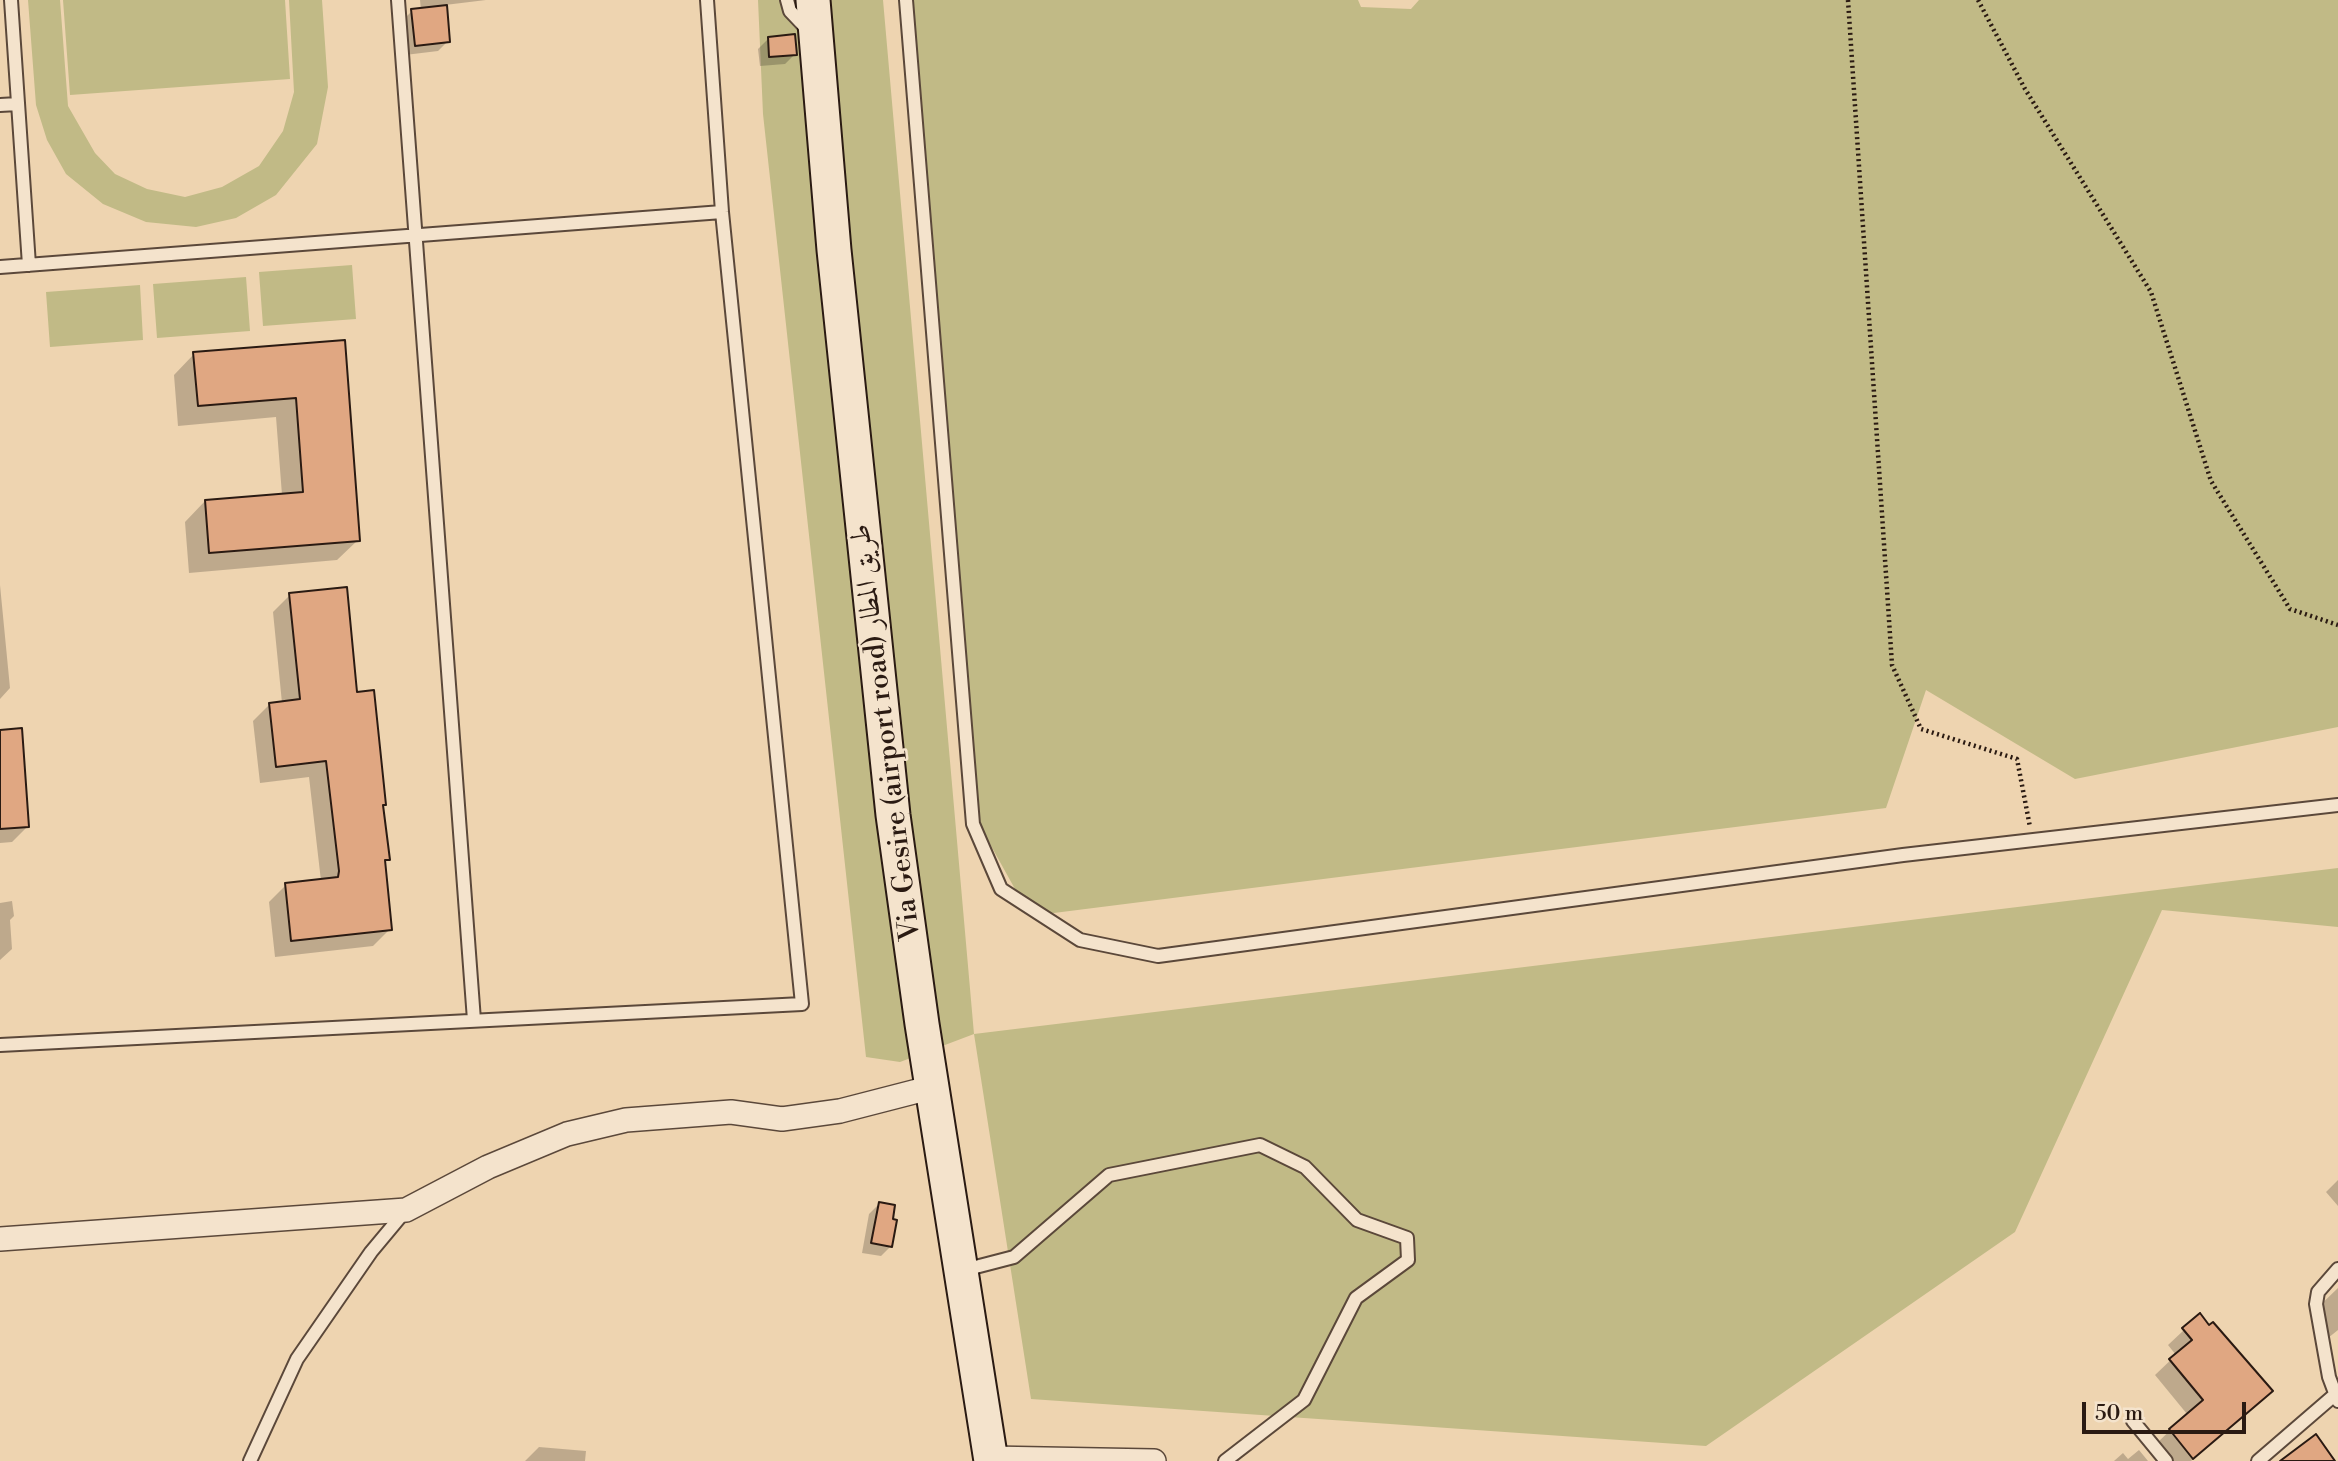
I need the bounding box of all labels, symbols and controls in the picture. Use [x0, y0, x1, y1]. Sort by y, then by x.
street label: Via Gesire (airport road) طريق المطار [845, 522, 929, 942]
scale bar [2086, 1388, 2250, 1432]
text: 50 m [2095, 1401, 2143, 1427]

